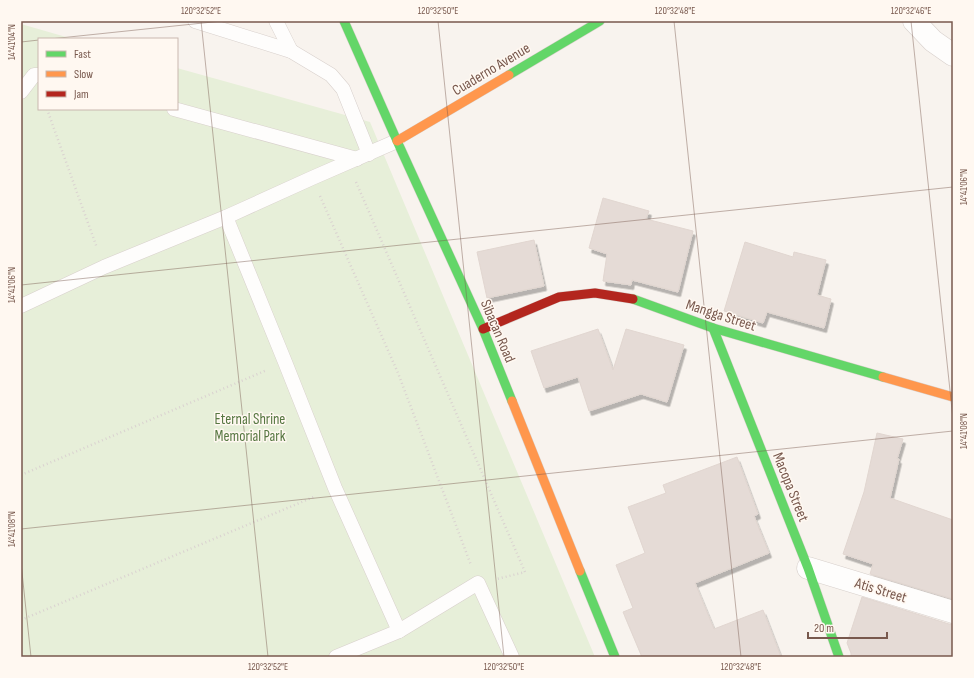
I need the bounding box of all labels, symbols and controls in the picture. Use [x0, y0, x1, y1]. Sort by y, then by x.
text: 120°32'52"E [181, 5, 221, 17]
text: 120°32'50"E [418, 5, 458, 17]
text: 120°32'48"E [655, 5, 695, 17]
text: 120°32'46"E [891, 5, 931, 17]
text: 14°41'04"N [6, 24, 18, 60]
legend [38, 38, 178, 110]
street label: Cuaderno Avenue [449, 39, 534, 100]
text: Fast [74, 47, 91, 62]
text: Slow [74, 67, 93, 82]
text: Jam [73, 87, 89, 102]
text: 14°41'06"N [958, 169, 970, 205]
text: 14°41'06"N [6, 267, 18, 303]
street label: Mangga Street [683, 295, 759, 336]
street label: Sibacan Road [476, 297, 519, 366]
park label: Eternal Shrine Memorial Park [215, 410, 286, 446]
text: 14°41'08"N [958, 413, 970, 449]
street label: Macopa Street [768, 450, 813, 525]
text: 14°41'08"N [6, 511, 18, 547]
street label: Atis Street [852, 573, 909, 607]
scale bar [808, 614, 887, 640]
text: 20 m [814, 621, 834, 636]
text: 120°32'52"E [248, 661, 288, 673]
text: 120°32'50"E [484, 661, 524, 673]
text: 120°32'48"E [721, 661, 761, 673]

